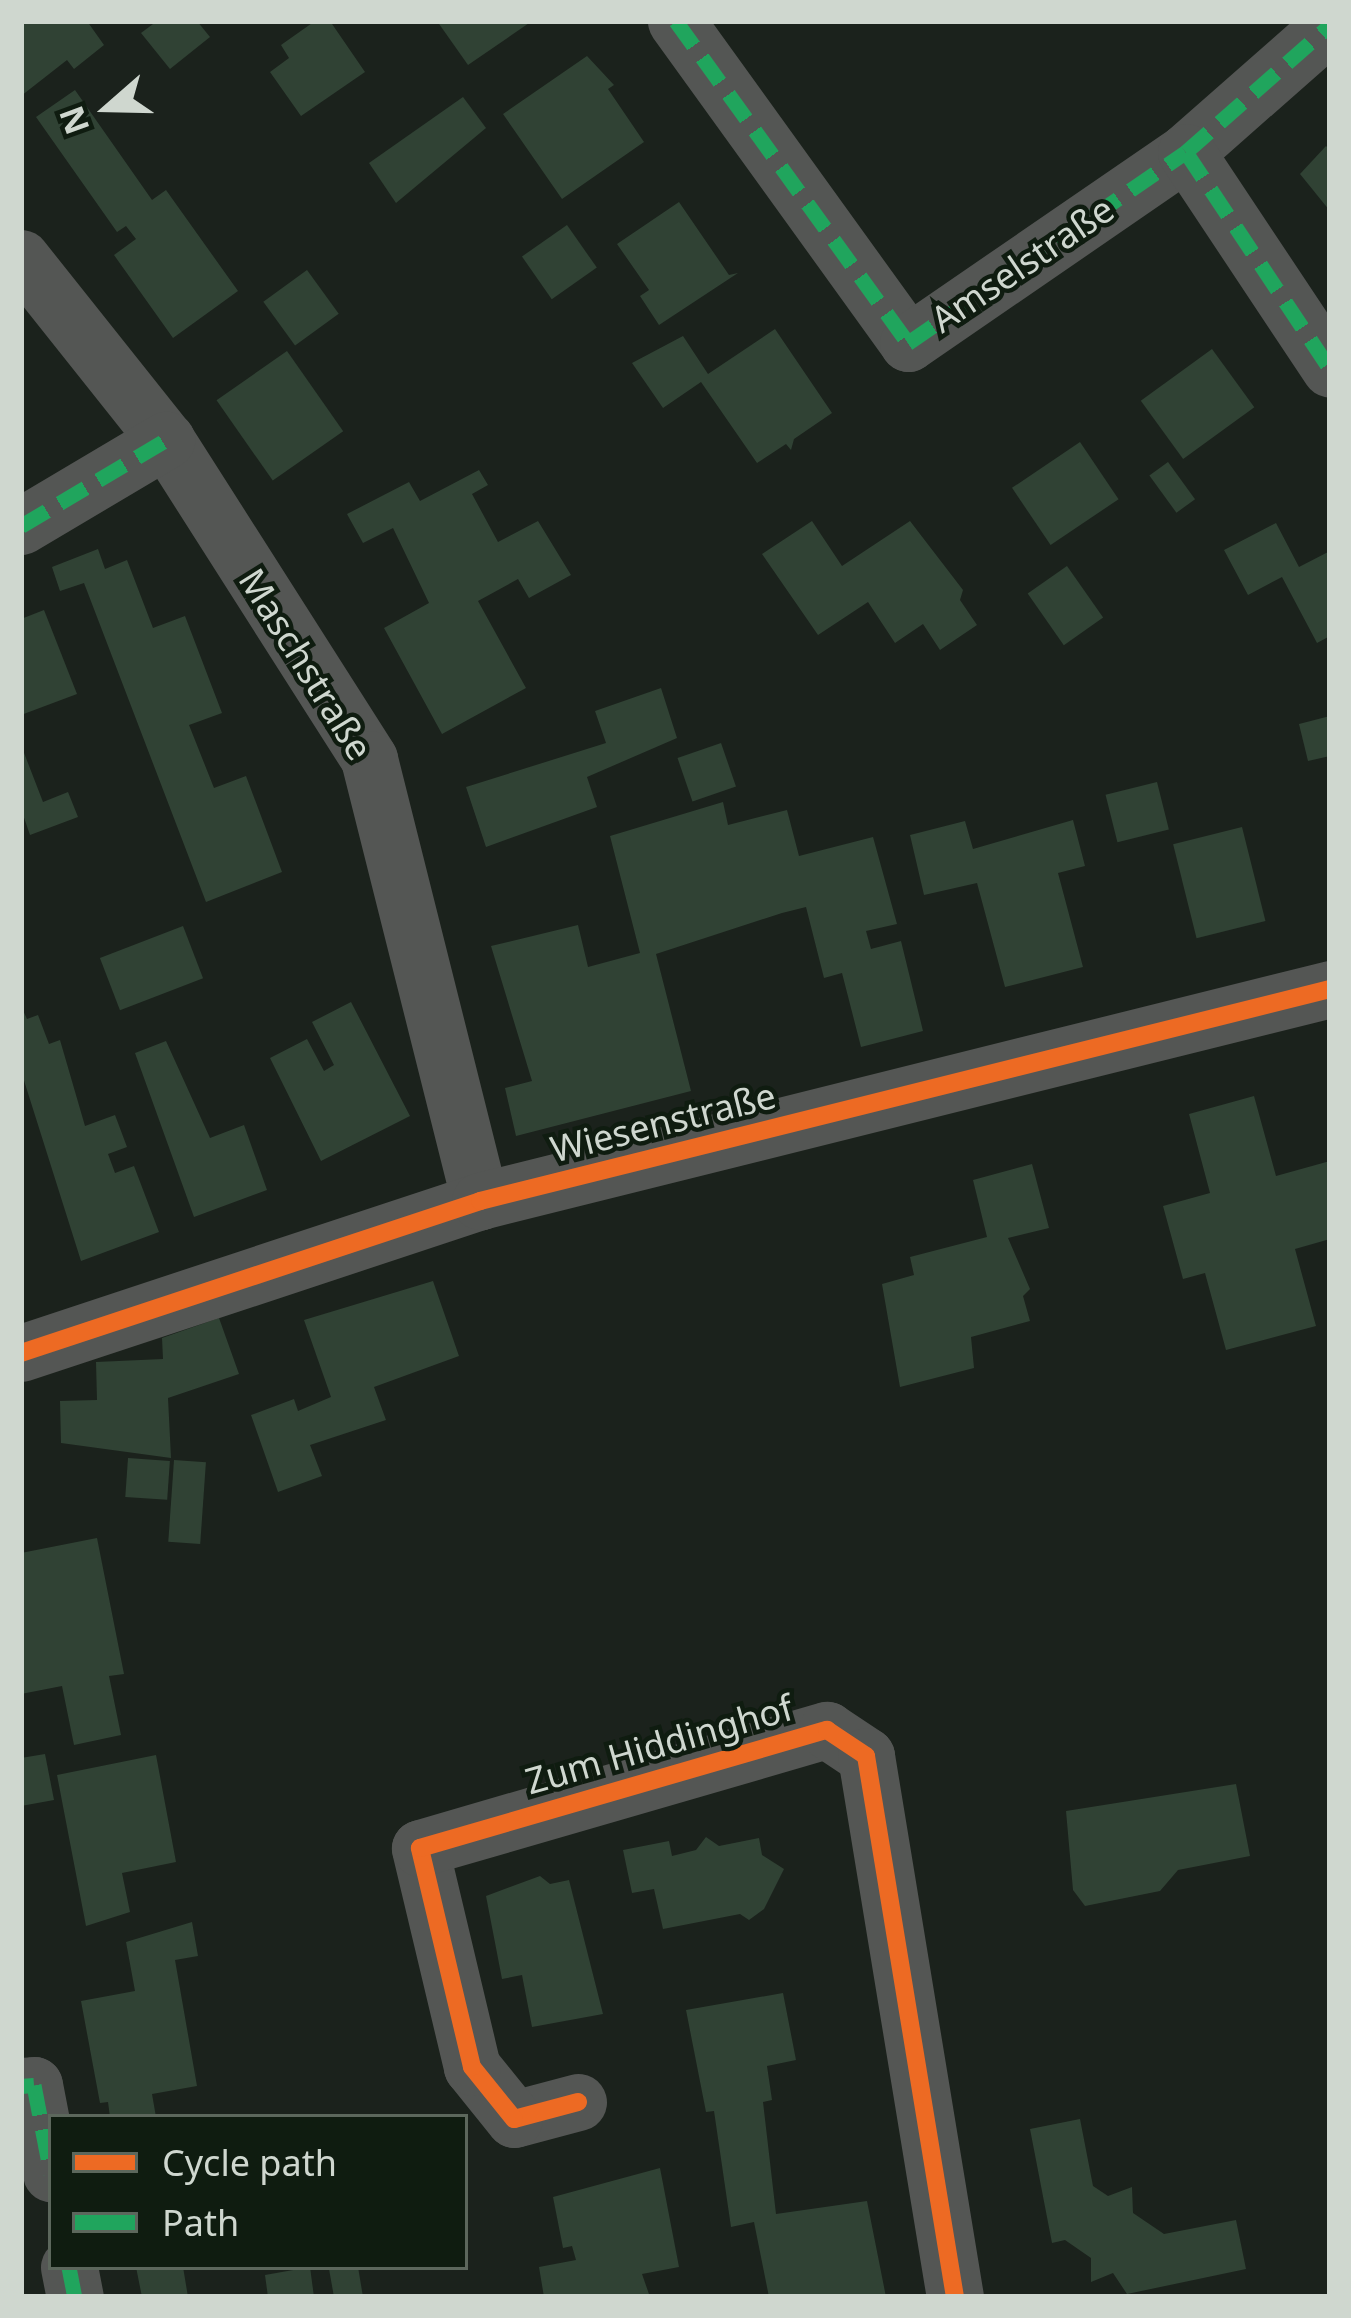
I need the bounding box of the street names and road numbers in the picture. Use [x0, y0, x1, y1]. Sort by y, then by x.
street label: Amselstraße [922, 187, 1122, 341]
street label: Maschstraße [230, 560, 382, 768]
street label: Wiesenstraße [546, 1073, 780, 1171]
street label: Zum Hiddinghof [520, 1685, 798, 1803]

